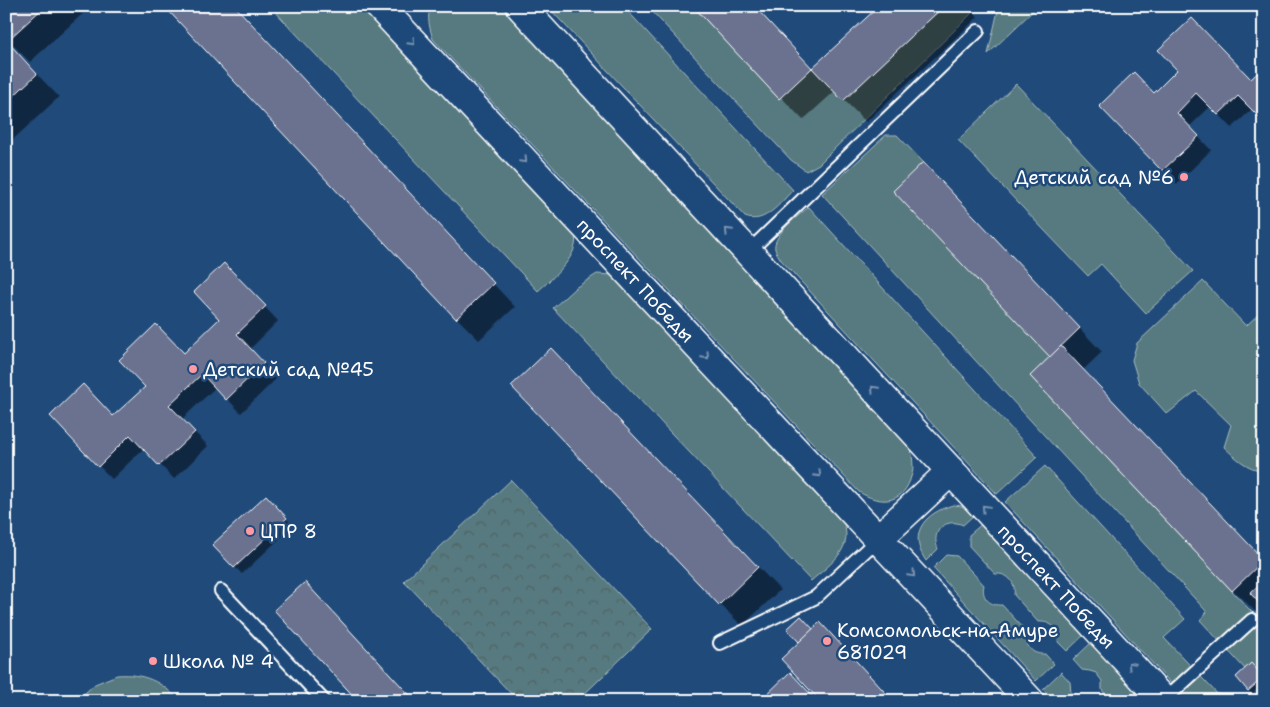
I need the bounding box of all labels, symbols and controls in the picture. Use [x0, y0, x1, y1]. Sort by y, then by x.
one-way arrow [406, 36, 415, 45]
one-way arrow [518, 155, 527, 164]
place label: Детский сад №6 [1014, 165, 1174, 190]
marker: Детский сад №6 [1178, 171, 1190, 183]
street label: проспект Победы [571, 213, 700, 348]
one-way arrow [725, 227, 734, 236]
one-way arrow [701, 350, 710, 359]
place label: Детский сад №45 [203, 357, 374, 382]
marker: Детский сад №45 [187, 363, 199, 375]
one-way arrow [871, 385, 880, 394]
one-way arrow [812, 468, 821, 477]
one-way arrow [982, 504, 991, 513]
place label: ЦПР 8 [260, 519, 317, 544]
street label: проспект Победы [992, 519, 1121, 654]
marker: ЦПР 8 [244, 525, 256, 537]
one-way arrow [906, 569, 915, 578]
place label: Комсомольск-на-Амуре 681029 [837, 618, 1059, 665]
marker: Комсомольск-на-Амуре 681029 [821, 635, 833, 647]
place label: Школа № 4 [163, 649, 274, 674]
marker: Школа № 4 [147, 655, 159, 667]
one-way arrow [1128, 662, 1137, 671]

